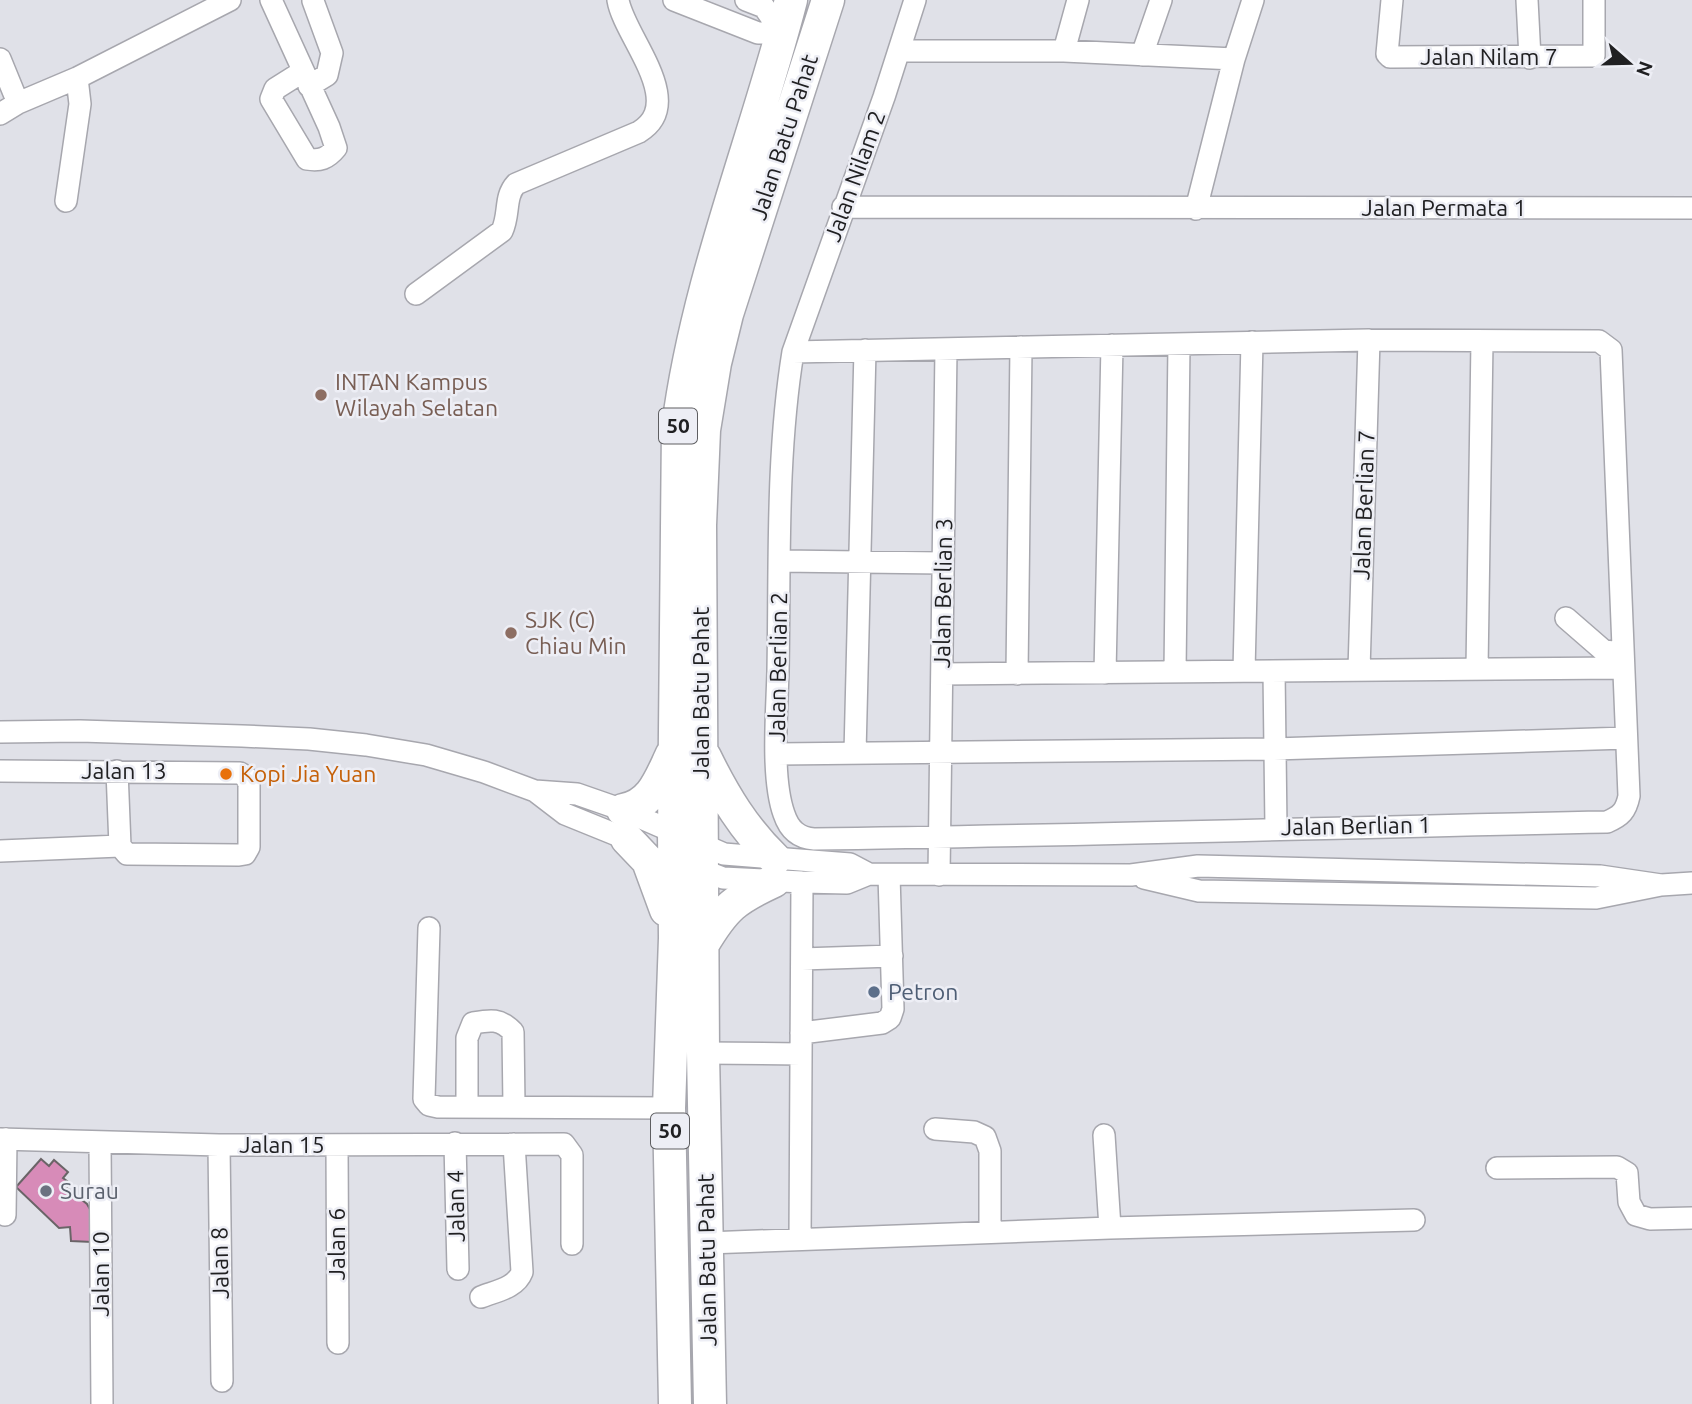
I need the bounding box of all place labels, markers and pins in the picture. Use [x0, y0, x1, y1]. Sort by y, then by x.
place label: INTAN Kampus Wilayah Selatan [335, 369, 498, 420]
marker: INTAN Kampus Wilayah Selatan [313, 387, 329, 403]
place label: SJK (C) Chiau Min [525, 607, 627, 658]
marker: SJK (C) Chiau Min [503, 625, 519, 641]
place label: Kopi Jia Yuan [240, 761, 376, 786]
marker: Kopi Jia Yuan [218, 766, 234, 782]
place label: Petron [888, 979, 958, 1004]
marker: Petron [866, 984, 882, 1000]
place label: Surau [60, 1178, 119, 1203]
marker: Surau [38, 1183, 54, 1199]

